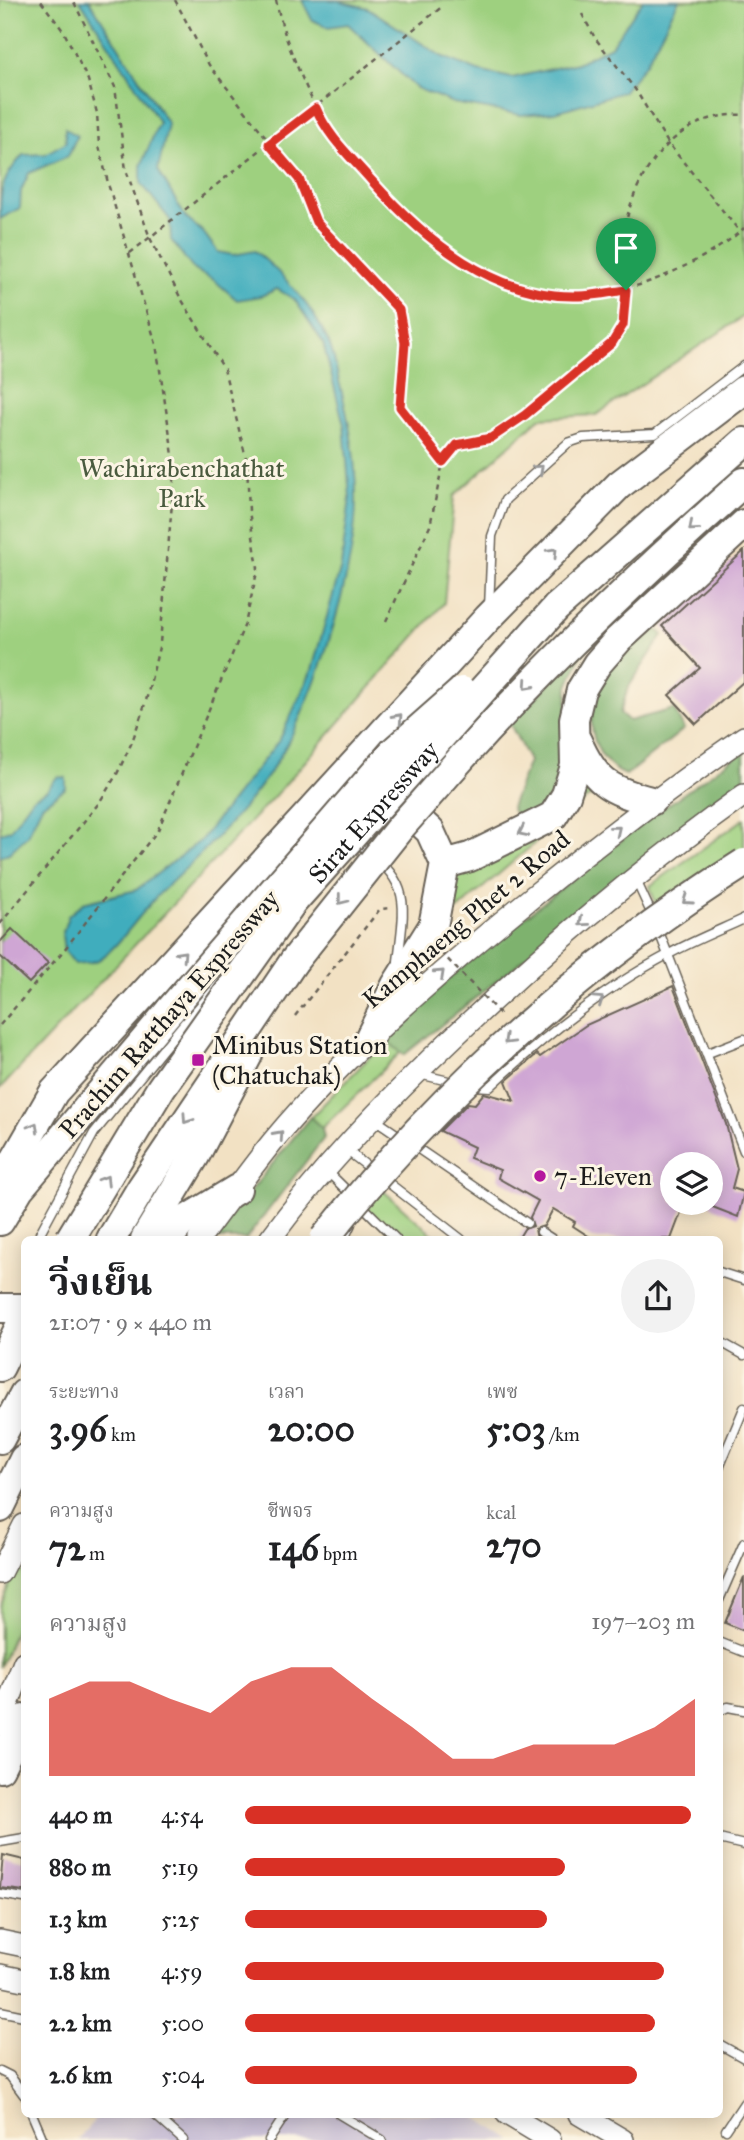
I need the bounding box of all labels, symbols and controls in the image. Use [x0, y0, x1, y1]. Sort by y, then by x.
pin [596, 218, 656, 290]
icon: arrive [607, 229, 645, 267]
park label: Wachirabenchathat Park [79, 452, 285, 514]
one-way arrow [531, 465, 544, 477]
one-way arrow [688, 519, 701, 532]
one-way arrow [545, 548, 558, 561]
one-way arrow [524, 676, 537, 689]
one-way arrow [390, 713, 402, 726]
street label: Sirat Expressway [301, 734, 446, 890]
street label: Kamphaeng Phet 2 Road [356, 823, 576, 1015]
one-way arrow [518, 824, 530, 838]
one-way arrow [607, 826, 620, 838]
street label: Prachim Ratthaya Expressway [52, 882, 286, 1145]
one-way arrow [338, 891, 350, 904]
one-way arrow [682, 892, 695, 904]
one-way arrow [578, 914, 591, 926]
one-way arrow [173, 950, 186, 963]
one-way arrow [432, 970, 445, 982]
one-way arrow [591, 996, 604, 1008]
place label: Minibus Station (Chatuchak) [212, 1029, 387, 1091]
one-way arrow [503, 1031, 516, 1044]
marker: Minibus Station (Chatuchak) [190, 1052, 206, 1068]
one-way arrow [182, 1112, 195, 1125]
one-way arrow [26, 1122, 39, 1134]
one-way arrow [271, 1130, 283, 1143]
map controls [660, 1152, 723, 1215]
button: layers [660, 1152, 723, 1215]
place label: 7-Eleven [554, 1160, 652, 1192]
marker: 7-Eleven [532, 1168, 548, 1184]
one-way arrow [96, 1175, 109, 1188]
text: วิ่งเย็น [49, 1259, 153, 1305]
button: share [621, 1259, 695, 1333]
text: 21:07 · 9 × 440 m [49, 1308, 212, 1336]
text: ระยะทาง [49, 1380, 119, 1403]
text: เวลา [268, 1380, 305, 1403]
text: เพซ [486, 1380, 518, 1403]
text: 3.96 [49, 1408, 107, 1451]
text: 20:00 [268, 1408, 355, 1451]
text: 5:03 [486, 1408, 546, 1451]
text: km [107, 1423, 136, 1446]
text: /km [546, 1423, 580, 1446]
text: ความสูง [49, 1499, 114, 1522]
text: ชีพจร [268, 1499, 313, 1522]
text: kcal [486, 1501, 516, 1524]
text: 270 [486, 1524, 542, 1567]
text: 72 [49, 1527, 85, 1570]
text: 146 [268, 1527, 319, 1570]
text: m [85, 1542, 105, 1565]
text: bpm [319, 1542, 358, 1565]
text: 197–203 m [591, 1607, 695, 1635]
text: ความสูง [49, 1609, 127, 1637]
text: 440 m [49, 1801, 112, 1829]
text: 4:54 [161, 1801, 203, 1829]
text: 880 m [49, 1853, 111, 1881]
text: 5:19 [161, 1853, 199, 1881]
text: 1.3 km [49, 1905, 107, 1933]
text: 5:25 [161, 1905, 199, 1933]
text: 1.8 km [49, 1957, 110, 1985]
text: 4:59 [161, 1957, 203, 1985]
text: 2.2 km [49, 2009, 112, 2037]
text: 5:00 [161, 2009, 204, 2037]
text: 2.6 km [49, 2061, 112, 2089]
text: 5:04 [161, 2061, 204, 2089]

